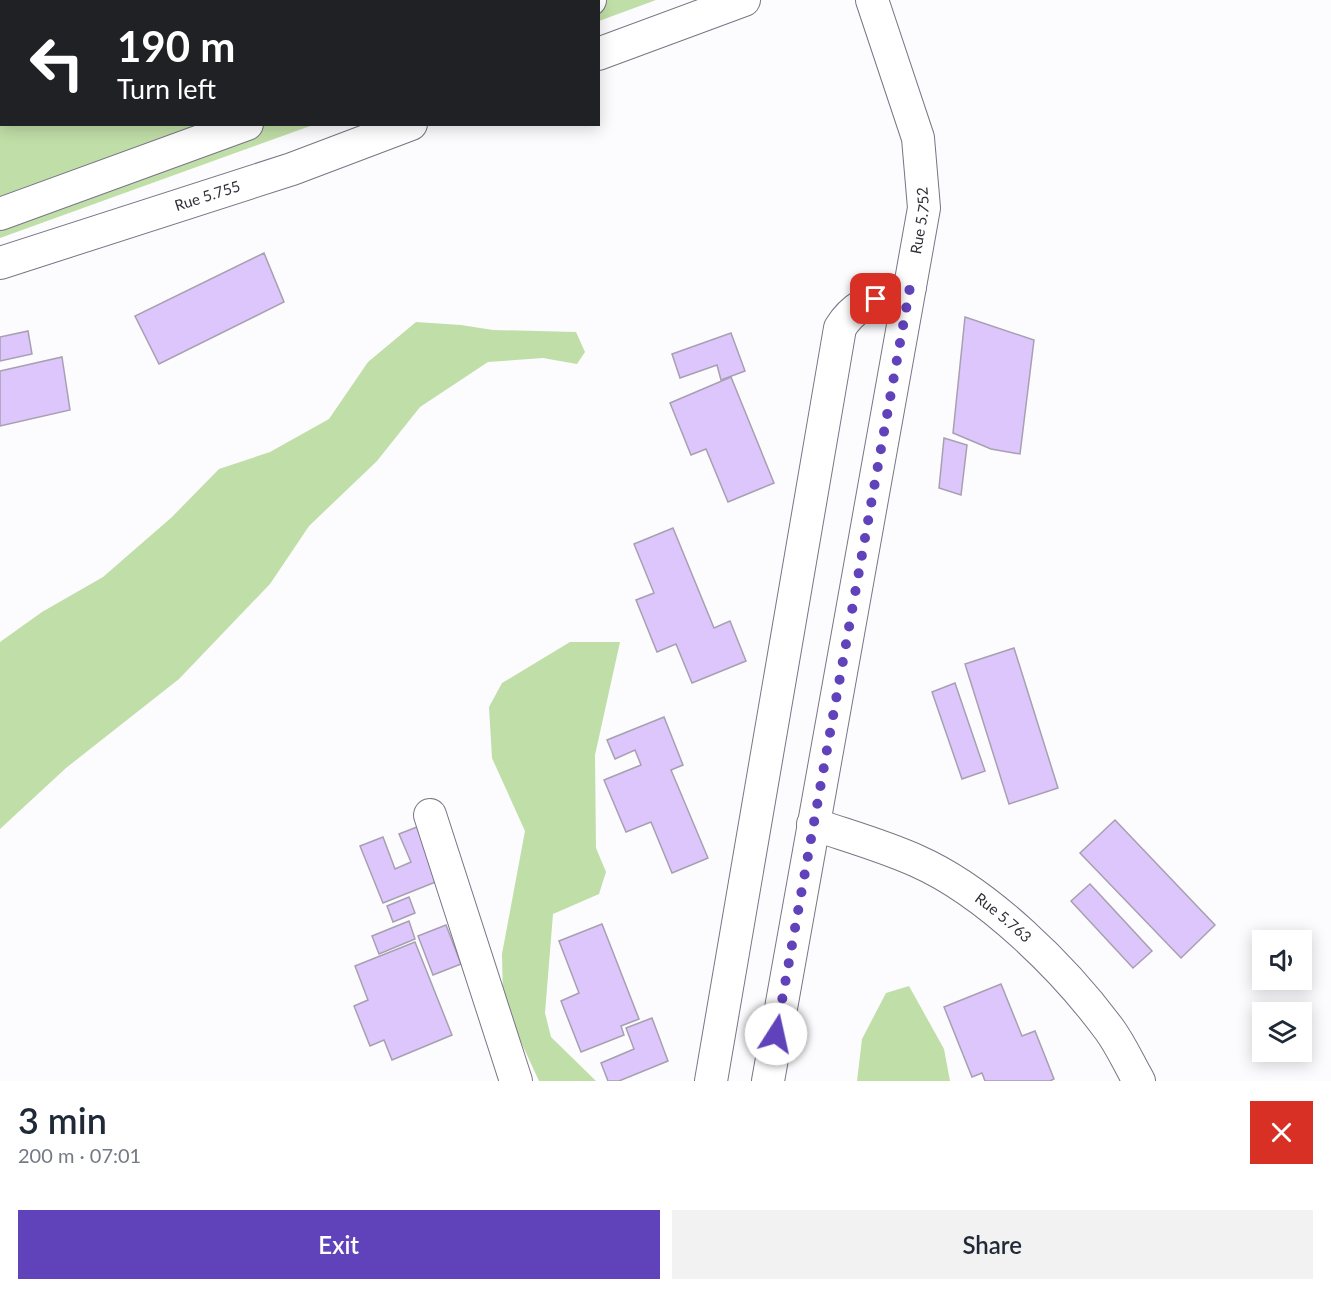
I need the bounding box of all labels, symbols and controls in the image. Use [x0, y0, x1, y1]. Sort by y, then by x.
text: 190 m [117, 21, 235, 71]
icon: left [18, 24, 96, 102]
text: Turn left [117, 72, 216, 105]
street label: Rue 5.755 [172, 176, 242, 214]
street label: Rue 5.752 [906, 186, 933, 255]
pin [850, 273, 901, 324]
icon: arrive [859, 282, 892, 315]
street label: Rue 5.763 [972, 888, 1036, 946]
map controls [1252, 930, 1312, 1062]
button: sound [1252, 930, 1312, 990]
position arrow [744, 1002, 808, 1066]
button: layers [1252, 1002, 1312, 1062]
text: 3 min [18, 1098, 107, 1142]
button: close [1250, 1101, 1313, 1164]
text: 200 m · 07:01 [18, 1143, 141, 1167]
button: Exit [18, 1210, 660, 1279]
button: Share [672, 1210, 1313, 1279]

